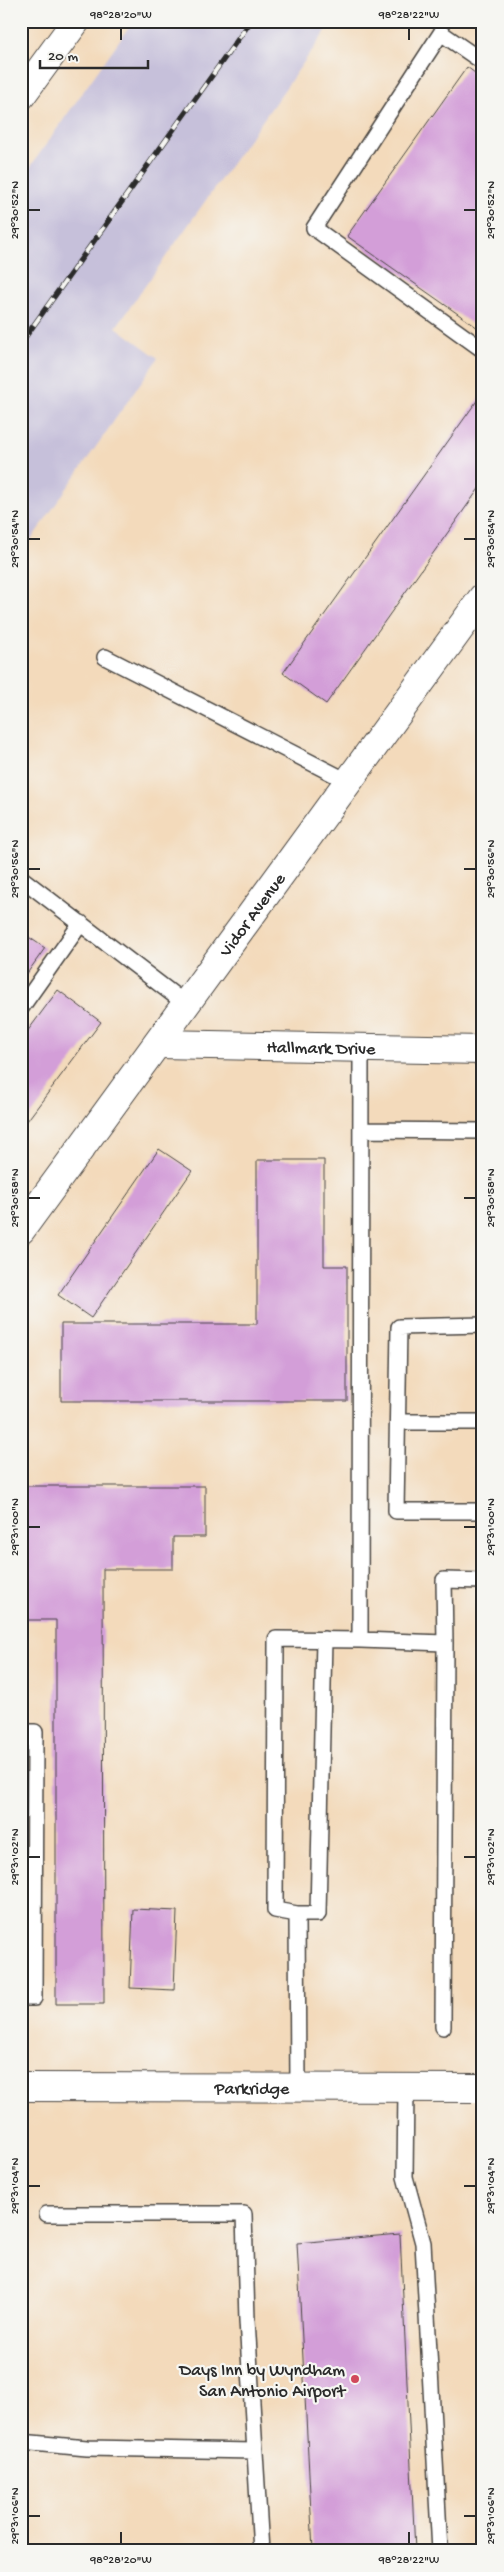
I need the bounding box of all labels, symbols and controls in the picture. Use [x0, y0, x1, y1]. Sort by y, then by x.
text: 98°28'20"W [89, 9, 152, 23]
text: 98°28'22"W [378, 9, 439, 23]
scale bar [40, 38, 148, 70]
text: 20 m [48, 48, 78, 66]
text: 29°30'52"N [9, 181, 23, 239]
text: 29°30'52"N [485, 181, 499, 239]
text: 29°30'54"N [9, 510, 23, 568]
text: 29°30'54"N [485, 510, 499, 568]
text: 29°30'56"N [9, 840, 23, 898]
text: 29°30'56"N [485, 840, 499, 898]
street label: Vidor Avenue [215, 869, 291, 962]
street label: Hallmark Drive [266, 1038, 376, 1061]
text: 29°30'58"N [9, 1168, 23, 1228]
text: 29°30'58"N [485, 1168, 499, 1228]
text: 29°31'00"N [9, 1498, 23, 1556]
text: 29°31'00"N [485, 1498, 499, 1556]
text: 29°31'02"N [9, 1828, 23, 1885]
text: 29°31'02"N [485, 1828, 499, 1885]
street label: Parkridge [214, 2079, 290, 2101]
text: 29°31'04"N [9, 2157, 23, 2214]
text: 29°31'04"N [485, 2157, 499, 2214]
place label: Days Inn by Wyndham San Antonio Airport [179, 2361, 347, 2403]
marker: Days Inn by Wyndham San Antonio Airport [349, 2373, 361, 2385]
text: 29°31'06"N [9, 2487, 23, 2545]
text: 29°31'06"N [485, 2487, 499, 2545]
text: 98°28'20"W [89, 2554, 152, 2568]
text: 98°28'22"W [378, 2554, 439, 2568]

